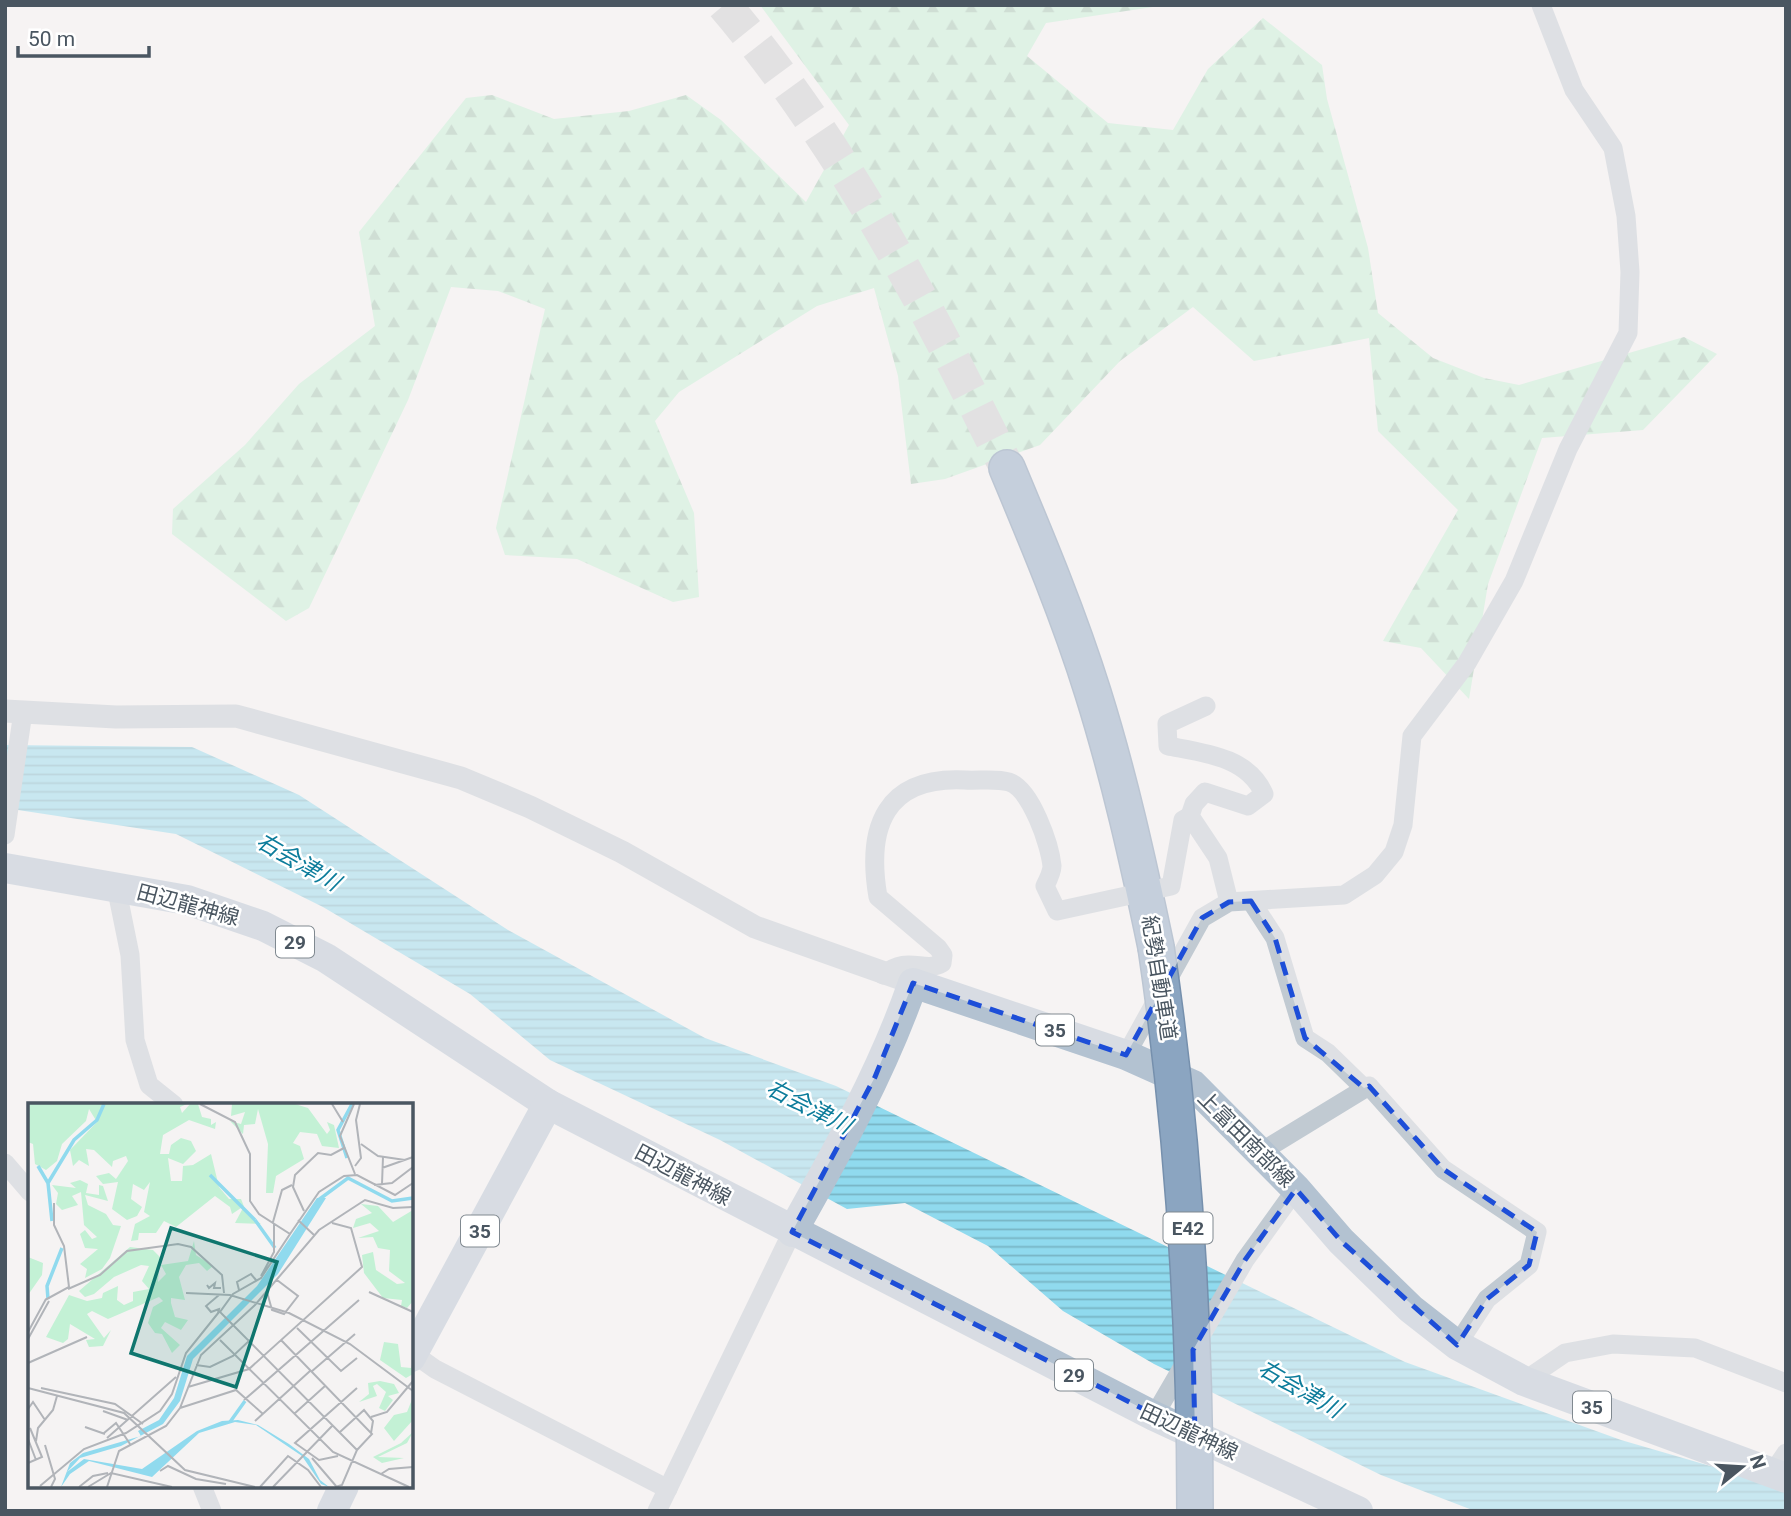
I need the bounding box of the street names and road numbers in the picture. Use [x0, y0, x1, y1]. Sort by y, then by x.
street label: 田辺龍神線 [134, 880, 242, 930]
street label: 紀勢自動車道 [1137, 914, 1181, 1042]
road number: 29 [276, 926, 314, 958]
road number: 35 [1036, 1014, 1074, 1046]
street label: 上富田南部線 [1193, 1086, 1299, 1192]
street label: 田辺龍神線 [631, 1140, 735, 1210]
road number: E42 [1164, 1212, 1212, 1244]
road number: 35 [461, 1216, 499, 1246]
road number: 29 [1055, 1359, 1093, 1390]
road number: 35 [1573, 1392, 1611, 1422]
street label: 田辺龍神線 [1136, 1399, 1242, 1465]

